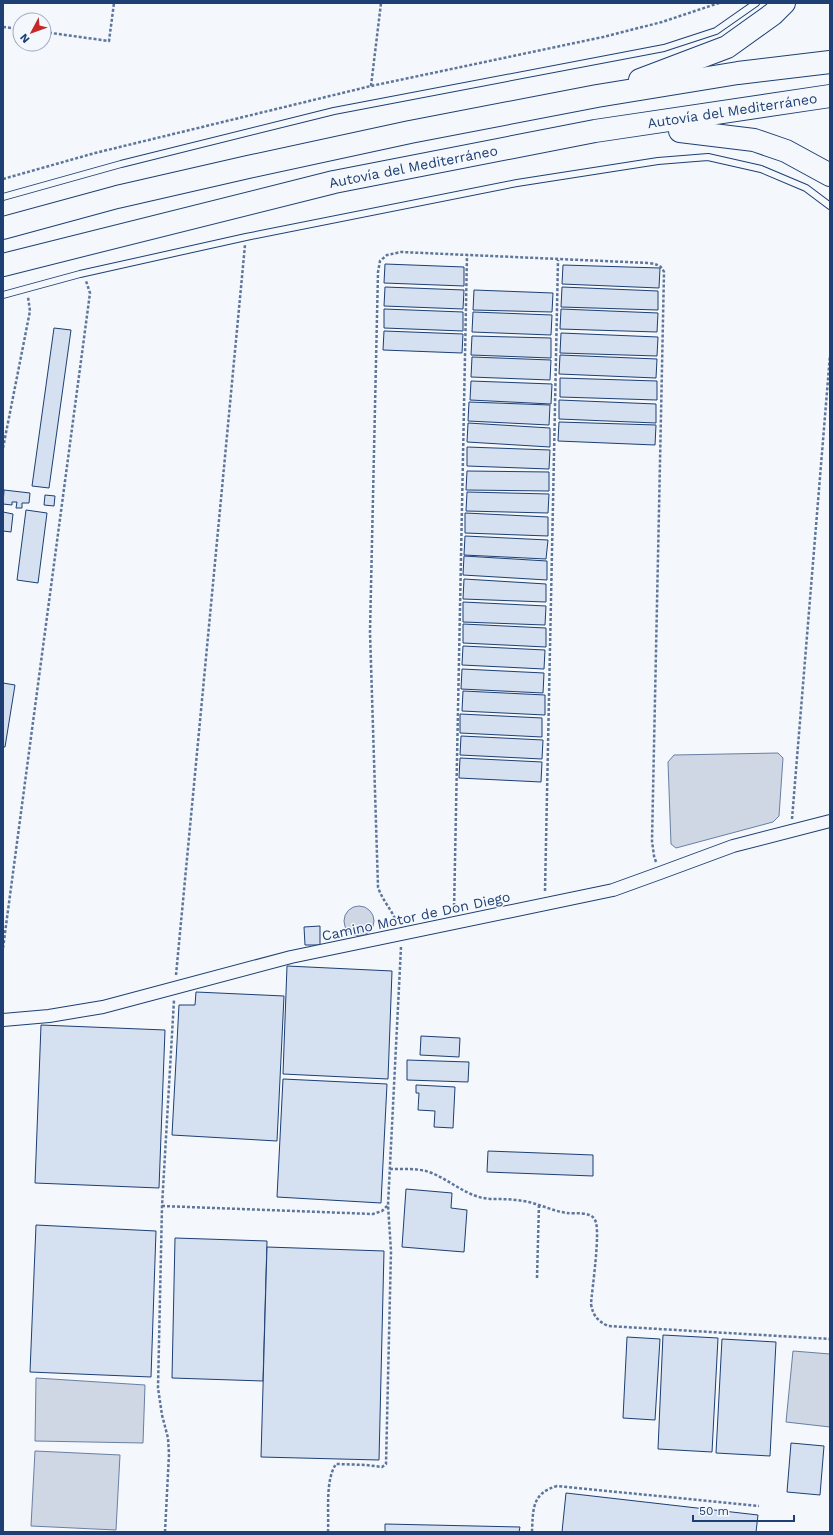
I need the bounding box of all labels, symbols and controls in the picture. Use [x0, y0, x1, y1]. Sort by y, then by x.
north arrow [12, 12, 52, 52]
text: N [17, 31, 32, 46]
street label: Autovía del Mediterráneo [646, 90, 818, 131]
street label: Autovía del Mediterráneo [327, 142, 499, 191]
street label: Camino Motor de Don Diego [320, 888, 512, 944]
scale bar [693, 1497, 794, 1523]
text: 50 m [699, 1504, 729, 1518]

